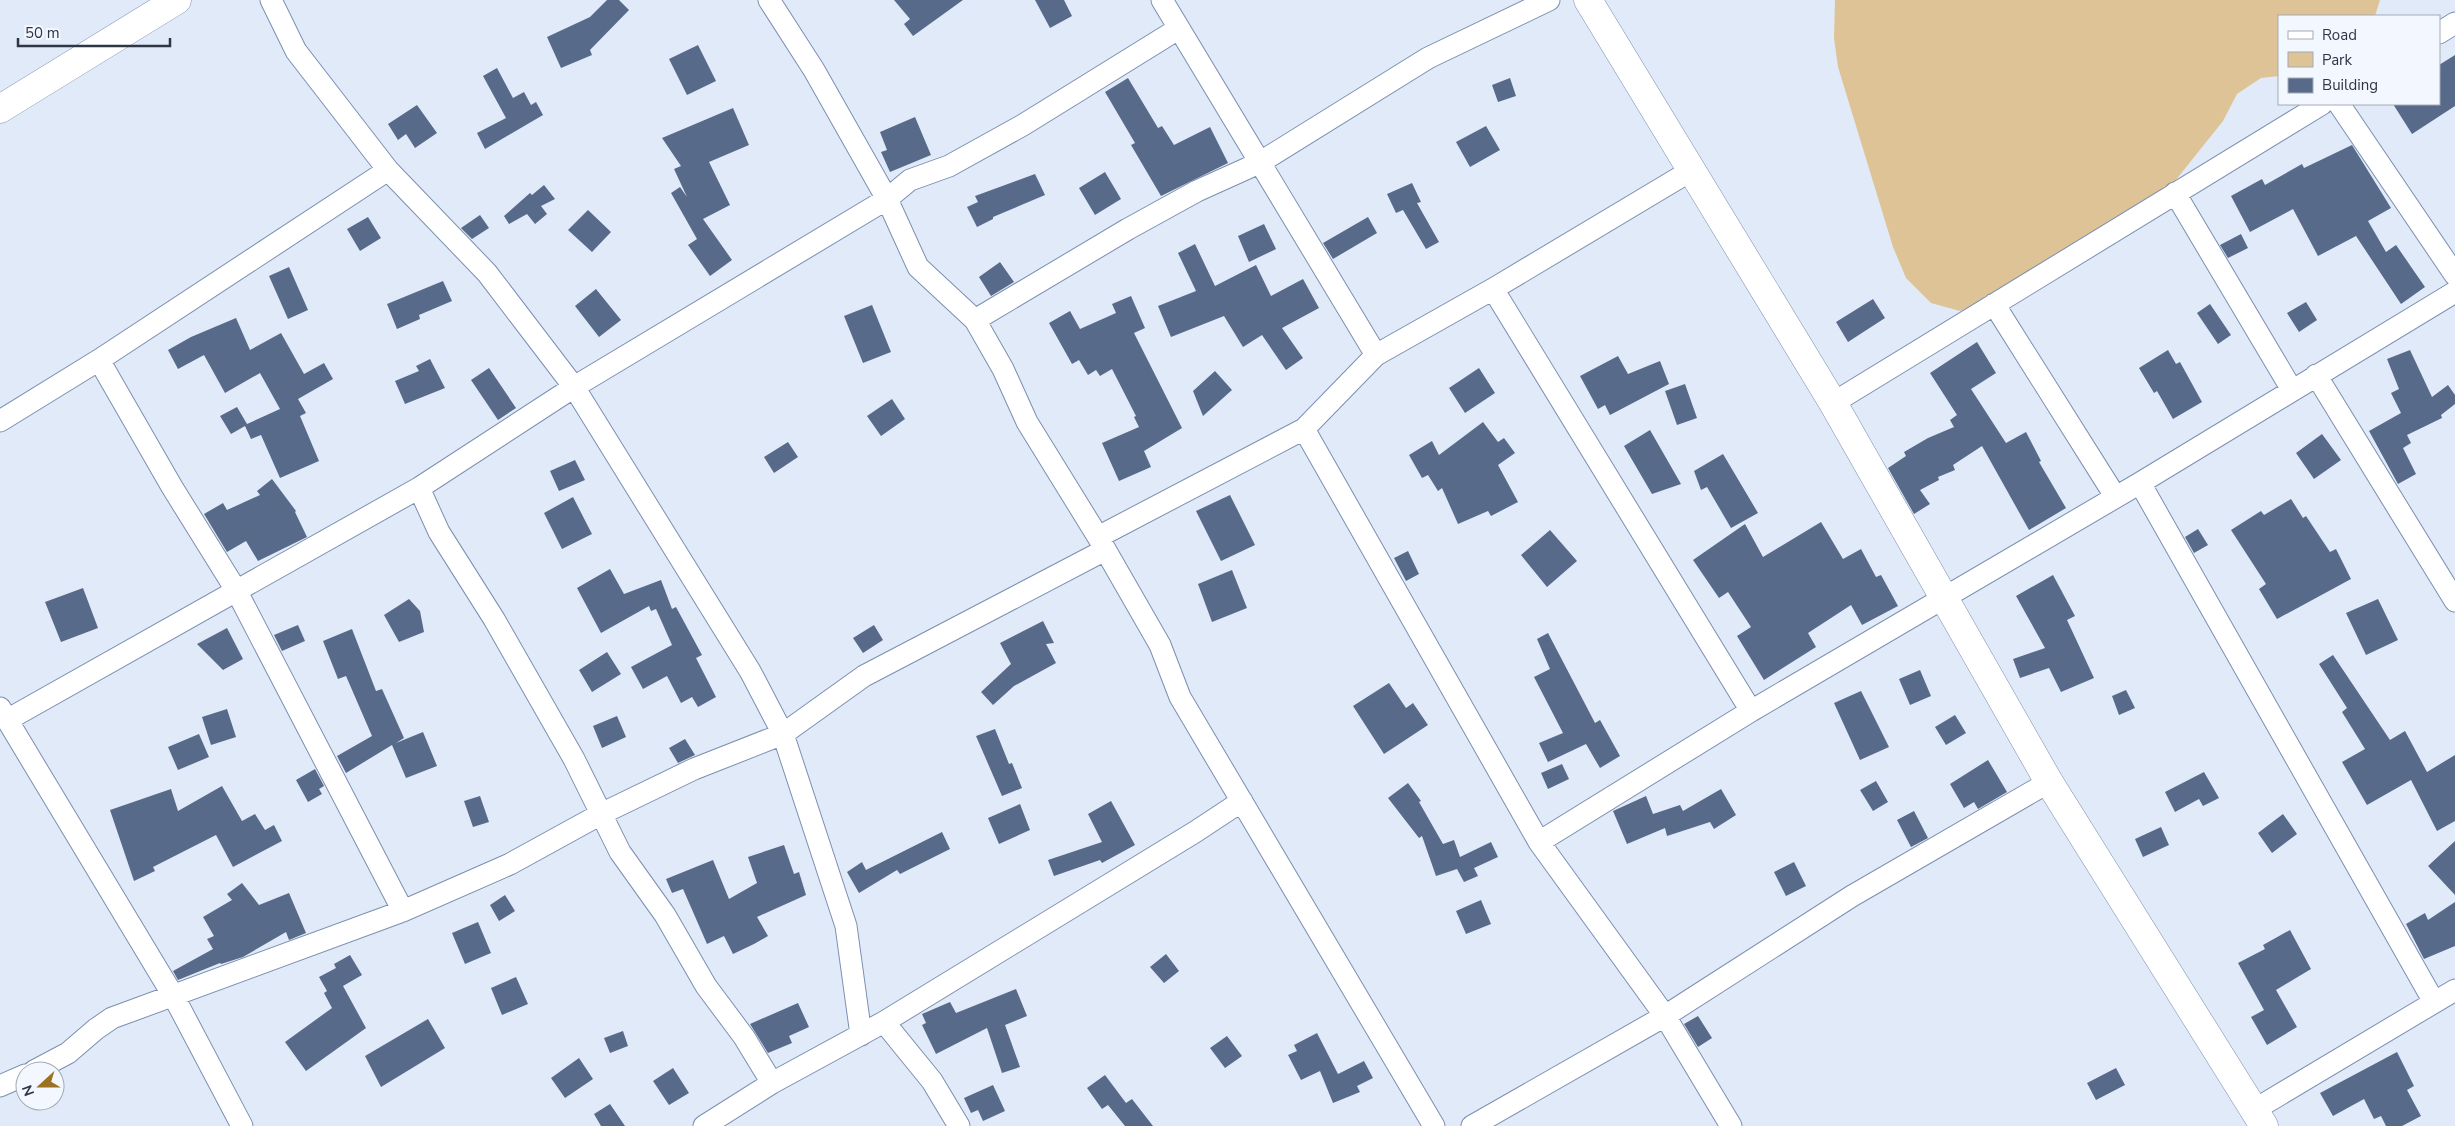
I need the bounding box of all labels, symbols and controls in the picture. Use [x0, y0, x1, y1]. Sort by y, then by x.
scale bar [18, 15, 170, 47]
legend [2278, 15, 2440, 105]
text: 50 m [25, 23, 60, 43]
text: Road [2322, 25, 2357, 45]
text: Park [2322, 50, 2352, 70]
text: Building [2322, 75, 2378, 95]
north arrow [15, 1061, 65, 1111]
text: N [18, 1082, 39, 1099]

